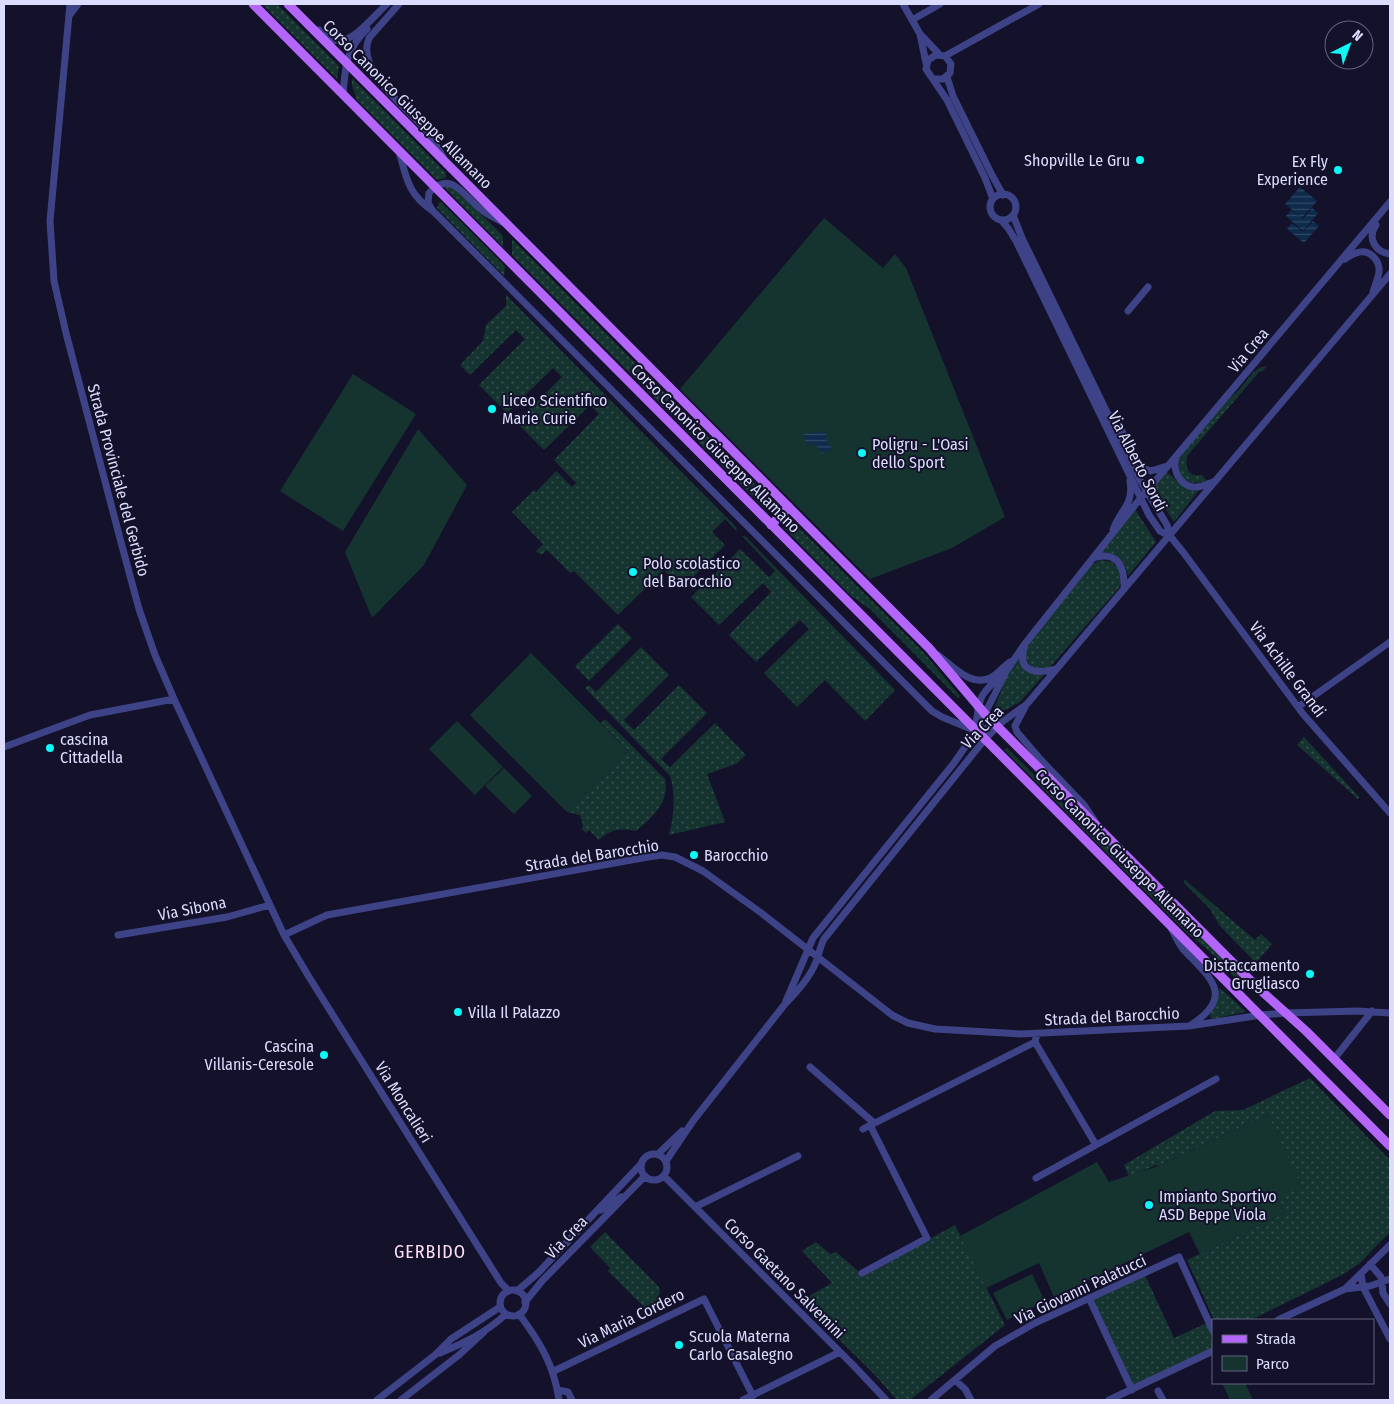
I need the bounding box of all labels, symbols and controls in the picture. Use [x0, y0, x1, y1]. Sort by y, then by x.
street label: Corso Canonico Giuseppe Allamano [319, 16, 496, 193]
north arrow [1324, 20, 1374, 70]
text: N [1349, 27, 1366, 45]
place label: Shopville Le Gru [1024, 151, 1130, 170]
place label: Ex Fly Experience [1257, 152, 1329, 189]
marker: Shopville Le Gru [1134, 154, 1146, 166]
marker: Ex Fly Experience [1332, 164, 1344, 176]
street label: Via Crea [1224, 324, 1273, 377]
street label: Corso Canonico Giuseppe Allamano [627, 360, 804, 537]
street label: Strada Provinciale del Gerbido [84, 382, 153, 578]
place label: Liceo Scientifico Marie Curie [502, 391, 608, 428]
marker: Liceo Scientifico Marie Curie [486, 403, 498, 415]
street label: Via Alberto Sordi [1104, 408, 1171, 514]
place label: Poligru - L'Oasi dello Sport [872, 435, 969, 472]
marker: Poligru - L'Oasi dello Sport [856, 447, 868, 459]
place label: Polo scolastico del Barocchio [643, 554, 740, 591]
marker: Polo scolastico del Barocchio [627, 566, 639, 578]
street label: Via Achille Grandi [1246, 618, 1330, 721]
street label: Via Crea [957, 702, 1008, 753]
place label: cascina Cittadella [60, 730, 123, 767]
marker: cascina Cittadella [44, 742, 56, 754]
street label: Corso Canonico Giuseppe Allamano [1031, 765, 1208, 942]
street label: Strada del Barocchio [524, 836, 660, 875]
place label: Barocchio [704, 846, 768, 865]
marker: Barocchio [688, 849, 700, 861]
street label: Via Sibona [156, 893, 228, 924]
place label: Distaccamento Grugliasco [1204, 956, 1300, 993]
marker: Distaccamento Grugliasco [1304, 968, 1316, 980]
place label: Villa Il Palazzo [468, 1003, 560, 1022]
street label: Strada del Barocchio [1044, 1003, 1180, 1030]
marker: Villa Il Palazzo [452, 1006, 464, 1018]
place label: Cascina Villanis-Ceresole [205, 1037, 314, 1074]
marker: Cascina Villanis-Ceresole [318, 1049, 330, 1061]
street label: Via Moncalieri [371, 1058, 436, 1146]
place label: Impianto Sportivo ASD Beppe Viola [1159, 1187, 1277, 1224]
marker: Impianto Sportivo ASD Beppe Viola [1143, 1199, 1155, 1211]
street label: Via Crea [541, 1212, 592, 1263]
street label: Corso Gaetano Salvemini [720, 1214, 849, 1343]
district label: GERBIDO [394, 1241, 466, 1263]
street label: Via Giovanni Palatucci [1011, 1251, 1149, 1328]
street label: Via Maria Cordero [575, 1285, 687, 1352]
legend [1212, 1319, 1374, 1384]
place label: Scuola Materna Carlo Casalegno [689, 1327, 793, 1364]
text: Strada [1256, 1330, 1296, 1348]
marker: Scuola Materna Carlo Casalegno [673, 1339, 685, 1351]
text: Parco [1256, 1355, 1289, 1373]

